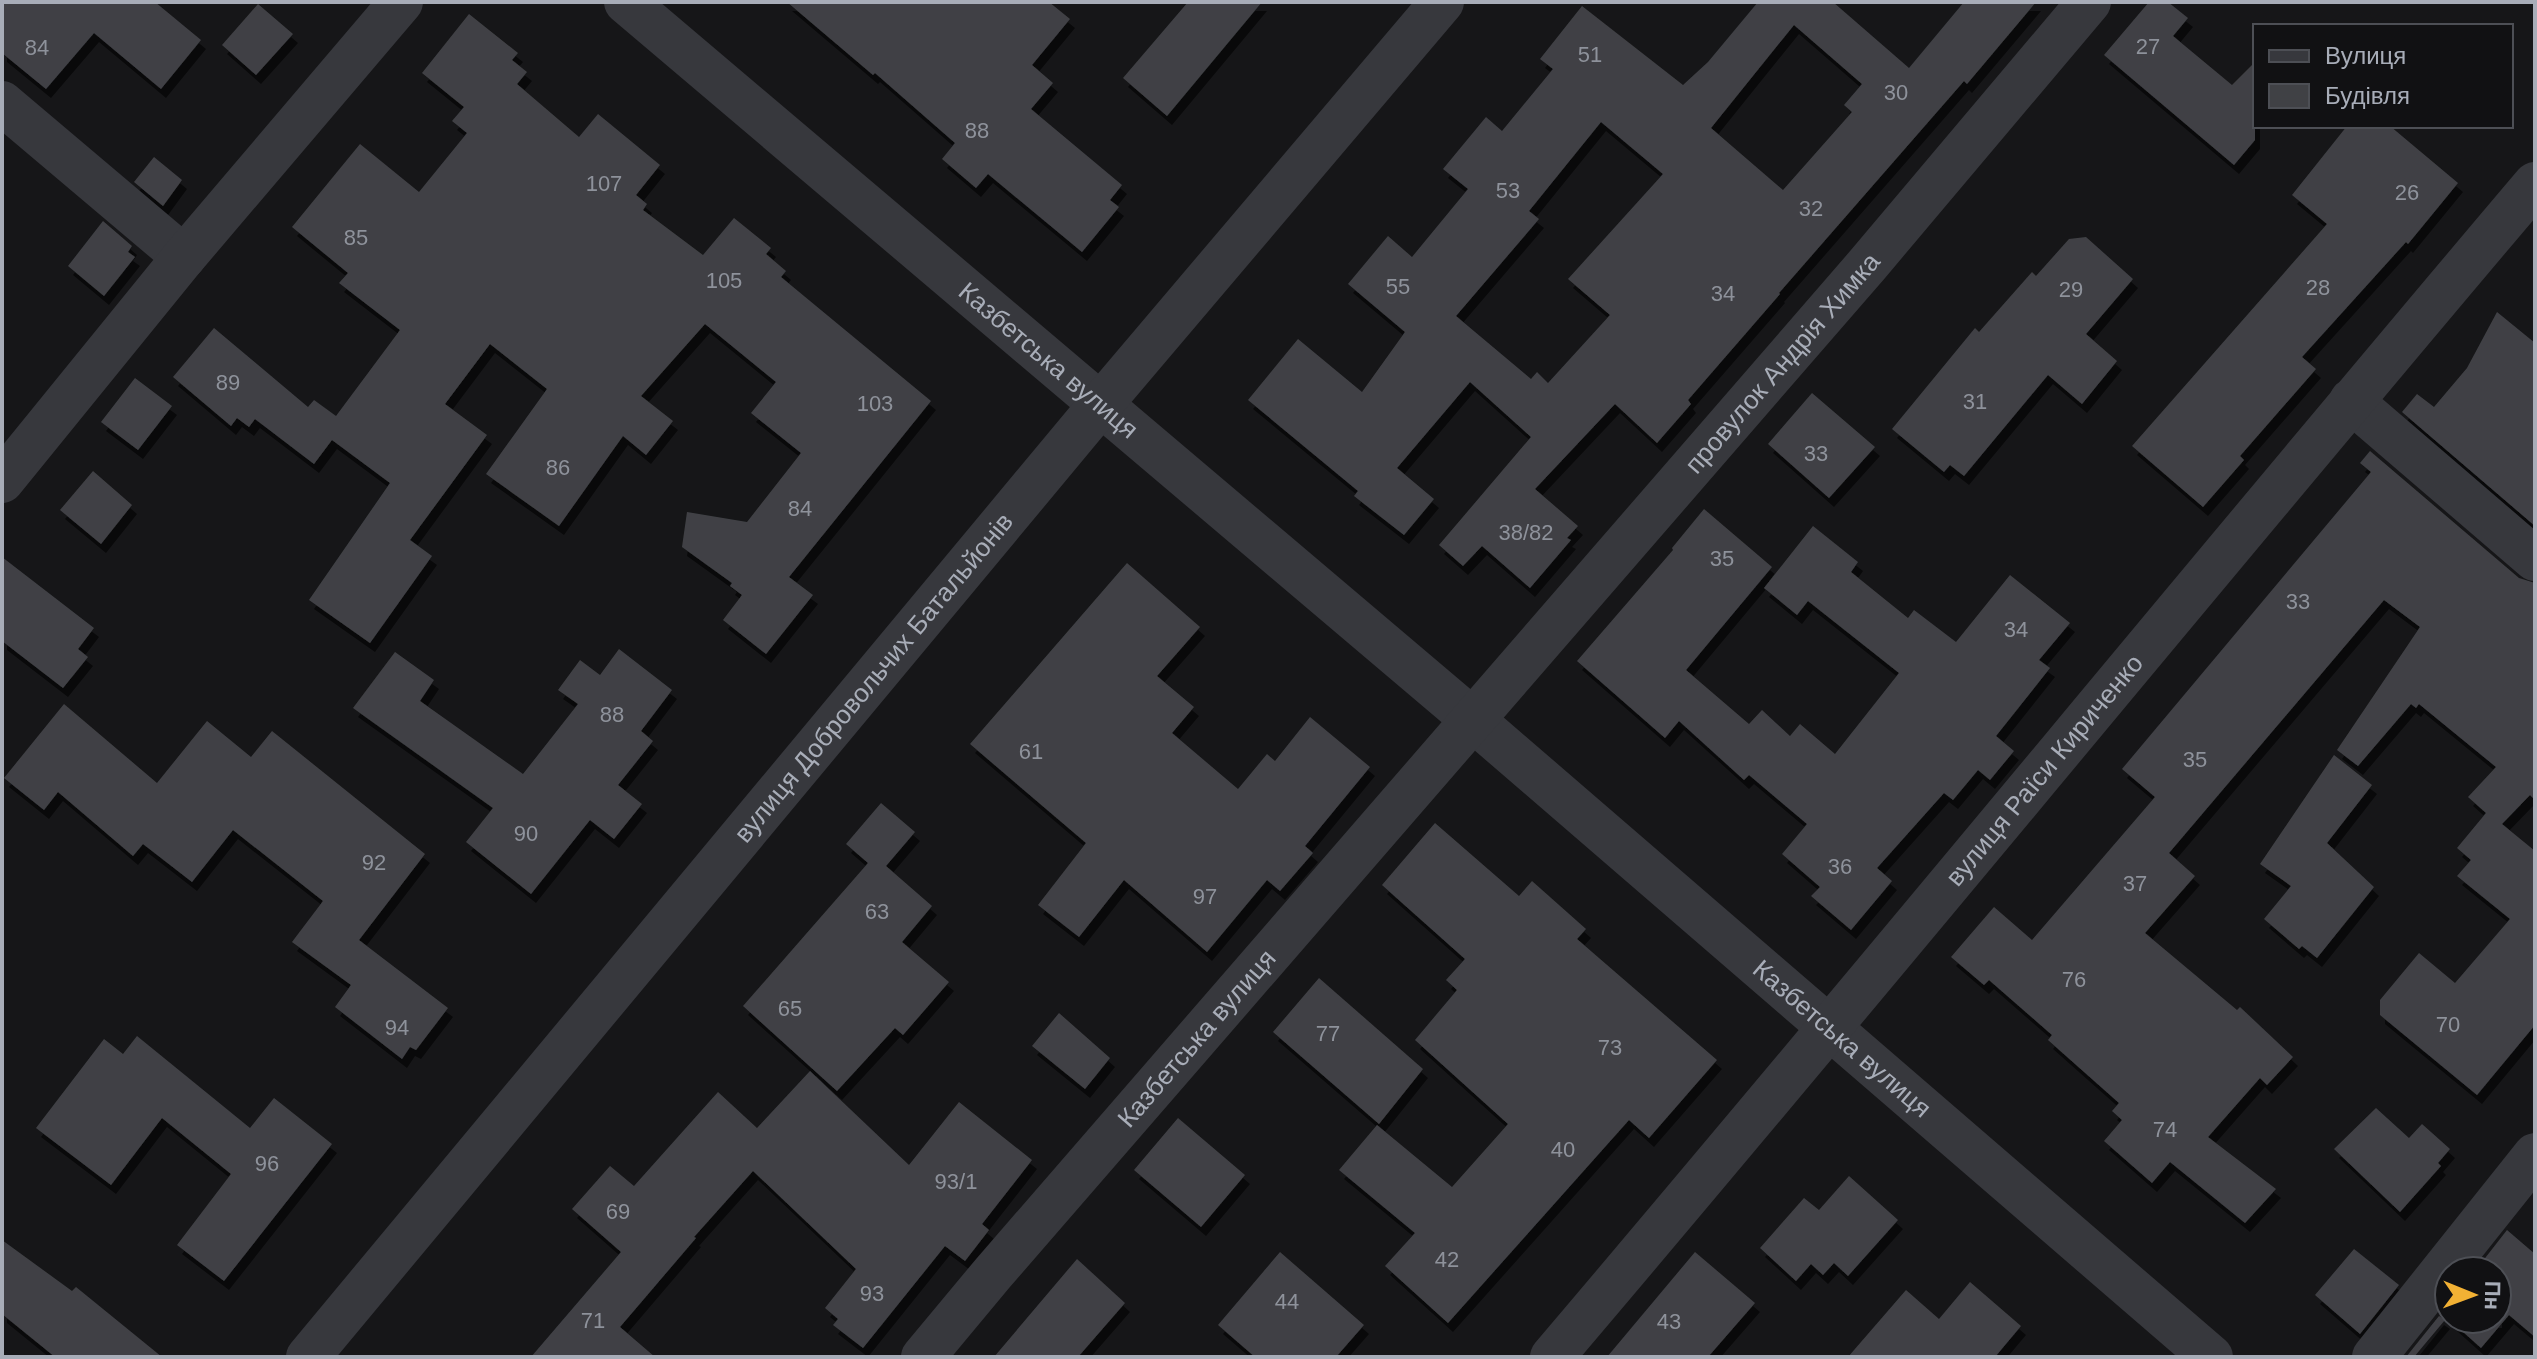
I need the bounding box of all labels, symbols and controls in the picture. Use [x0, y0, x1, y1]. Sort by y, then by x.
legend [2253, 24, 2513, 128]
house number: 27 [2136, 34, 2160, 59]
house number: 84 [25, 35, 49, 60]
house number: 51 [1578, 42, 1602, 67]
text: Вулиця [2325, 42, 2406, 69]
house number: 30 [1884, 80, 1908, 105]
text: Будівля [2325, 82, 2410, 109]
house number: 88 [965, 118, 989, 143]
house number: 107 [586, 171, 622, 196]
house number: 53 [1496, 178, 1520, 203]
house number: 26 [2395, 180, 2419, 205]
house number: 32 [1799, 196, 1823, 221]
house number: 85 [344, 225, 368, 250]
street label: провулок Андрія Химка [1679, 246, 1886, 479]
house number: 105 [706, 268, 742, 293]
house number: 55 [1386, 274, 1410, 299]
house number: 28 [2306, 275, 2330, 300]
street label: Казбетська вулиця [953, 276, 1144, 445]
house number: 29 [2059, 277, 2083, 302]
house number: 34 [1711, 281, 1735, 306]
house number: 89 [216, 370, 240, 395]
house number: 31 [1963, 389, 1987, 414]
house number: 103 [857, 391, 893, 416]
house number: 33 [1804, 441, 1828, 466]
house number: 86 [546, 455, 570, 480]
house number: 84 [788, 496, 812, 521]
street label: вулиця Добровольчих Батальйонів [728, 507, 1019, 848]
house number: 38/82 [1498, 520, 1554, 545]
house number: 35 [1710, 546, 1734, 571]
house number: 33 [2286, 589, 2310, 614]
house number: 34 [2004, 617, 2028, 642]
street label: вулиця Раїси Кириченко [1939, 648, 2149, 892]
house number: 88 [600, 702, 624, 727]
house number: 61 [1019, 739, 1043, 764]
house number: 35 [2183, 747, 2207, 772]
house number: 90 [514, 821, 538, 846]
house number: 92 [362, 850, 386, 875]
house number: 36 [1828, 854, 1852, 879]
house number: 37 [2123, 871, 2147, 896]
house number: 97 [1193, 884, 1217, 909]
house number: 63 [865, 899, 889, 924]
street label: Казбетська вулиця [1111, 943, 1282, 1133]
street label: Казбетська вулиця [1747, 954, 1937, 1124]
house number: 76 [2062, 967, 2086, 992]
house number: 65 [778, 996, 802, 1021]
house number: 70 [2436, 1012, 2460, 1037]
house number: 94 [385, 1015, 409, 1040]
house number: 77 [1316, 1021, 1340, 1046]
house number: 73 [1598, 1035, 1622, 1060]
house number: 74 [2153, 1117, 2177, 1142]
house number: 40 [1551, 1137, 1575, 1162]
house number: 96 [255, 1151, 279, 1176]
house number: 93/1 [935, 1169, 977, 1194]
house number: 69 [606, 1199, 630, 1224]
house number: 42 [1435, 1247, 1459, 1272]
north arrow [2433, 1255, 2513, 1335]
house number: 93 [860, 1281, 884, 1306]
text: Пн [2480, 1281, 2505, 1310]
house number: 44 [1275, 1289, 1299, 1314]
house number: 71 [581, 1308, 605, 1333]
house number: 43 [1657, 1309, 1681, 1334]

